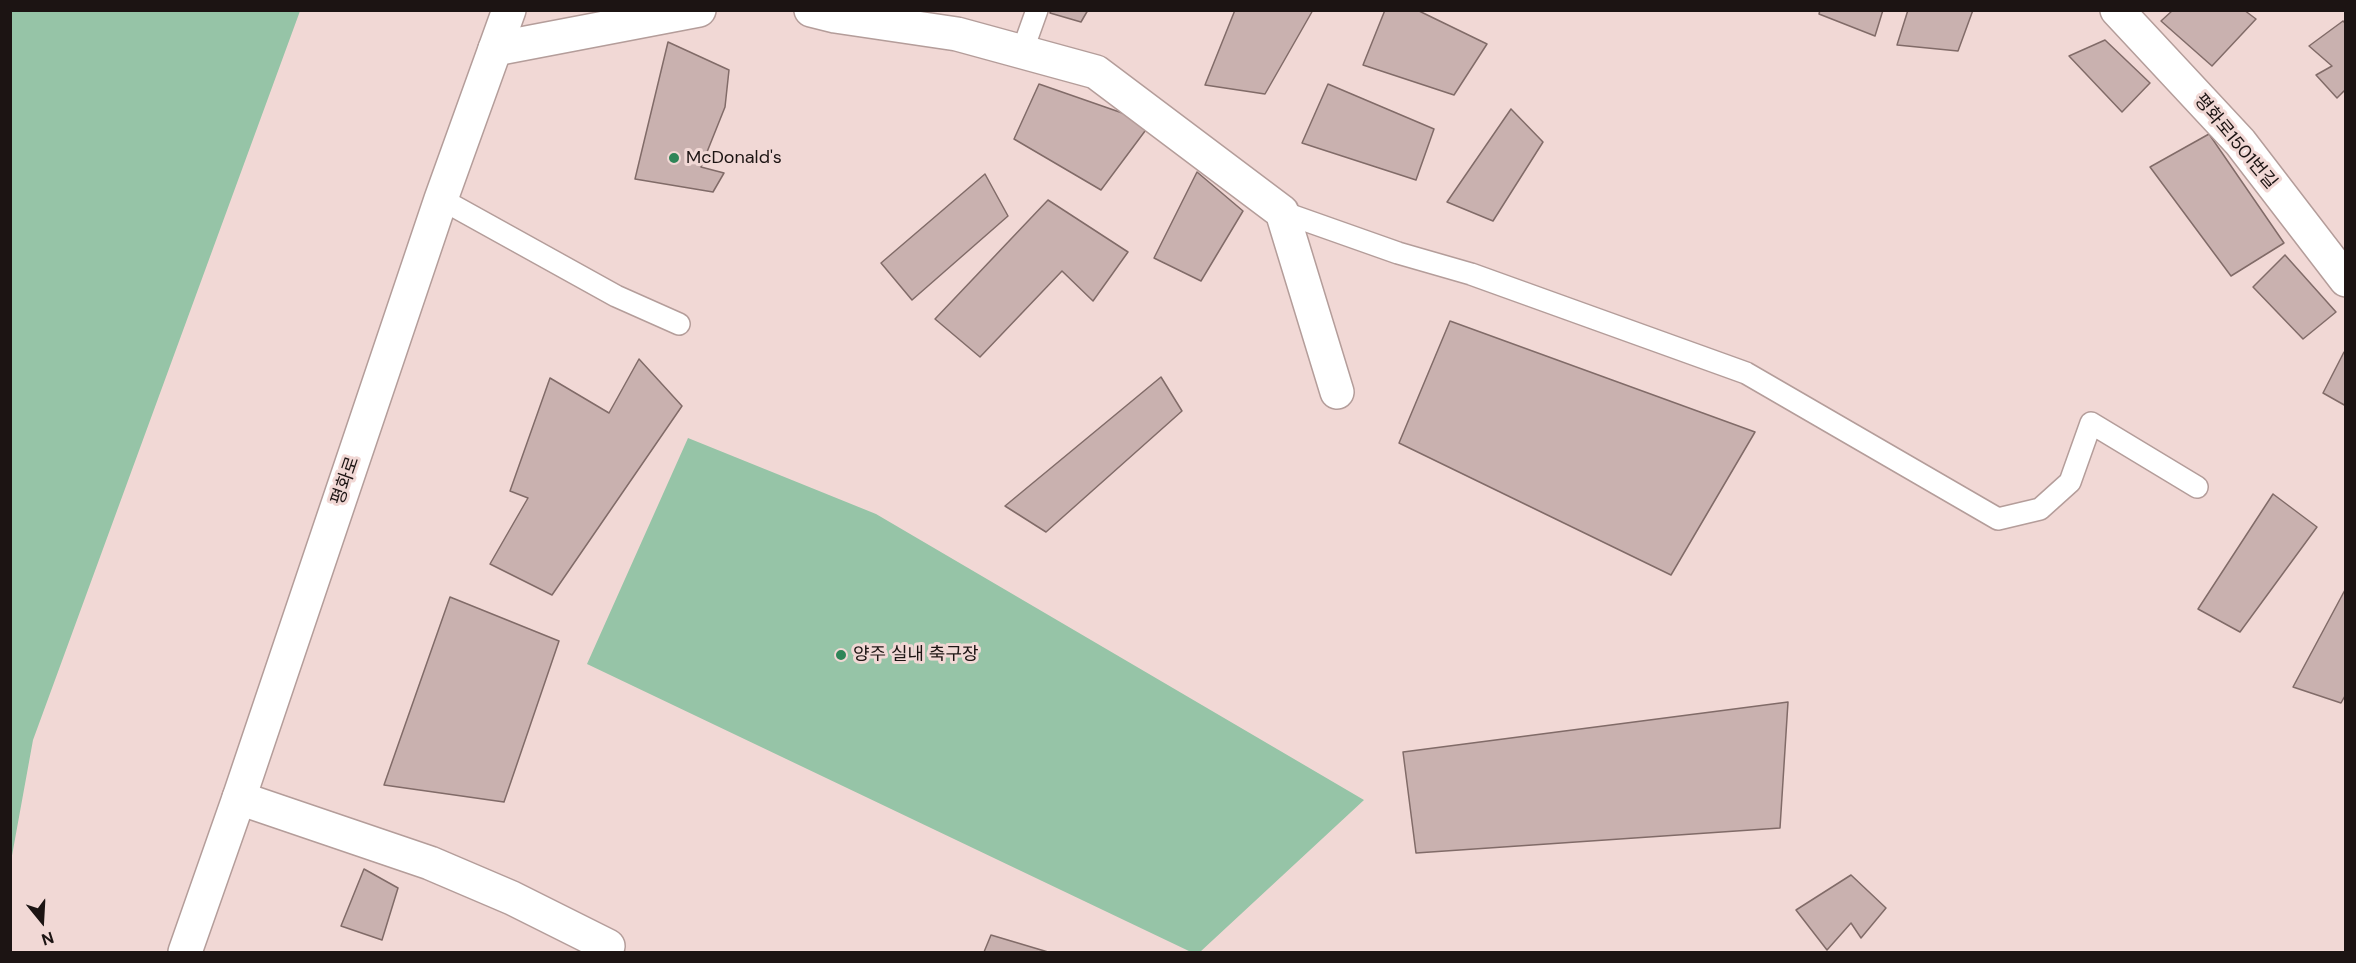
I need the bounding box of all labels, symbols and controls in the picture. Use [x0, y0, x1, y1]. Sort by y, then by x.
street label: 평화로1501번길 [2189, 90, 2281, 194]
place label: McDonald's [686, 147, 782, 169]
marker: McDonald's [667, 151, 681, 165]
street label: 평화로 [328, 454, 364, 508]
place label: 양주 실내 축구장 [853, 644, 978, 666]
marker: 양주 실내 축구장 [834, 648, 848, 662]
north arrow [12, 891, 72, 951]
text: N [39, 927, 57, 950]

